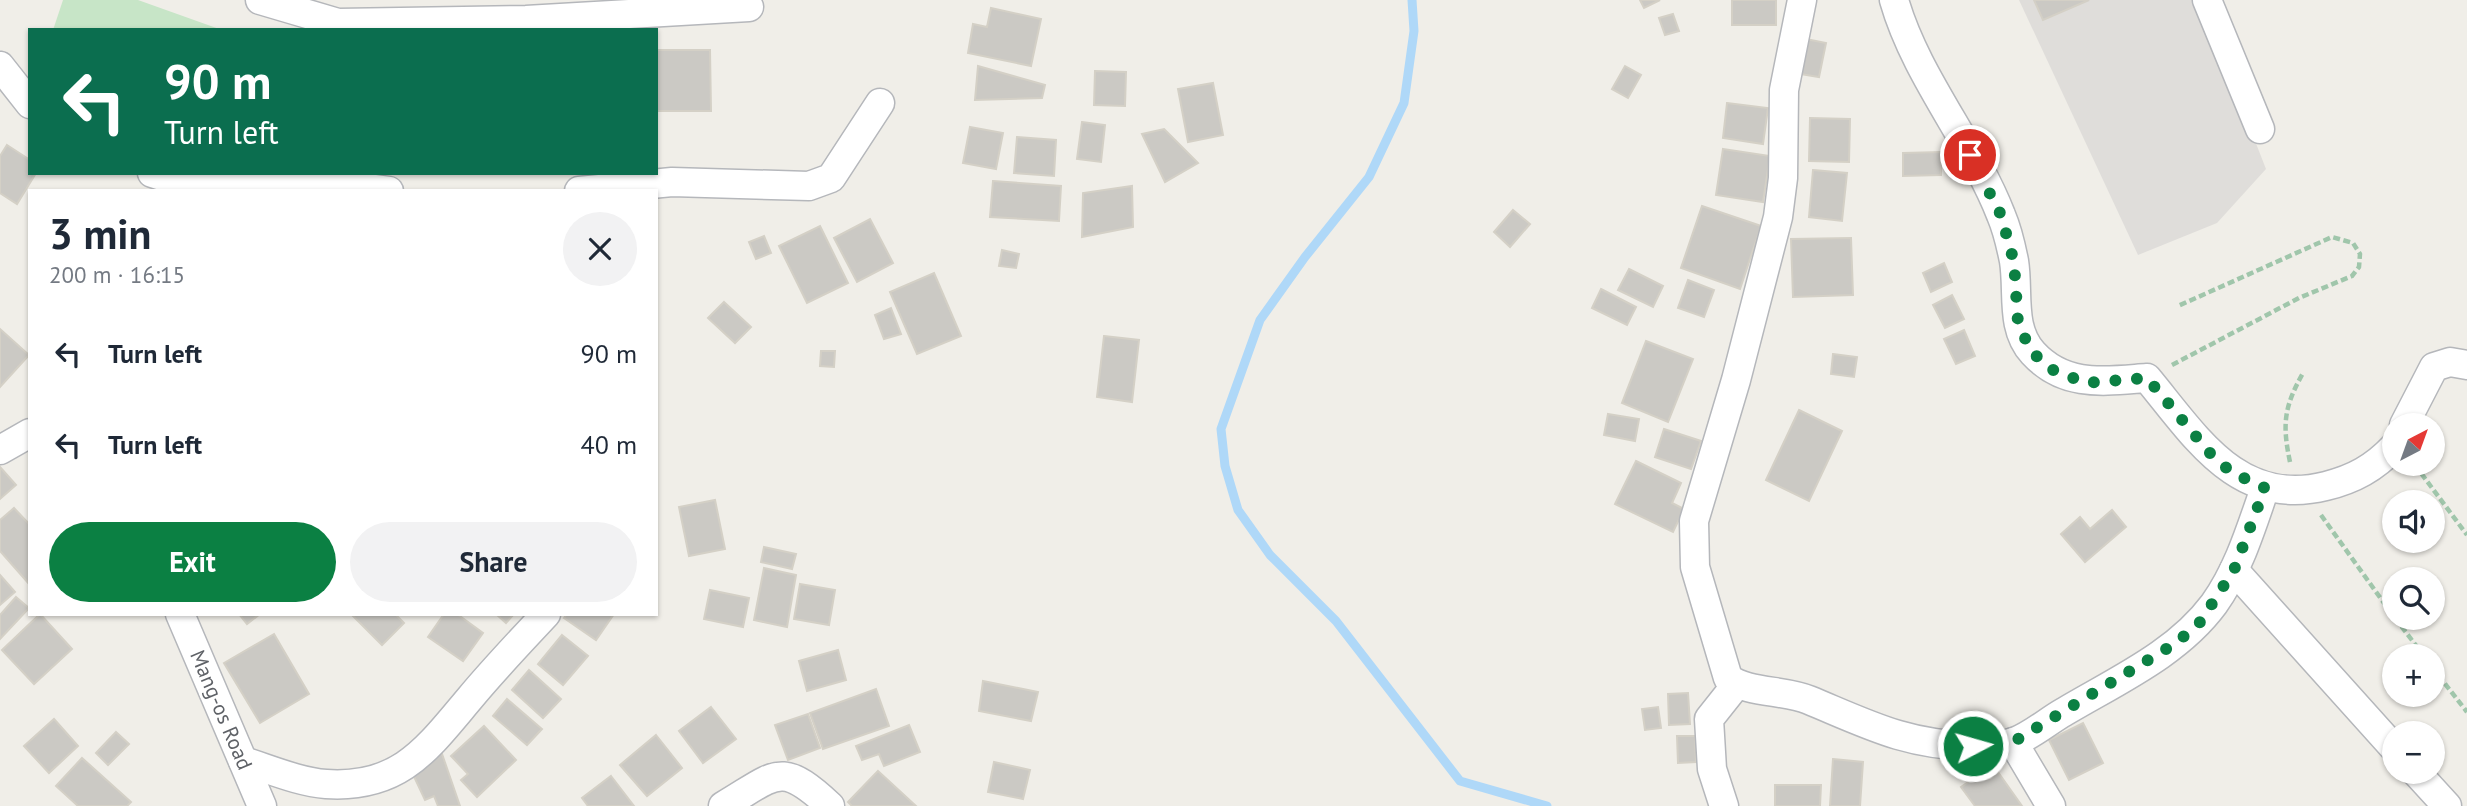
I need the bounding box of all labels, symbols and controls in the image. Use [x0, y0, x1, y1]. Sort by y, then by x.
text: 90 m [164, 49, 271, 113]
icon: left [49, 56, 140, 147]
text: Turn left [164, 111, 279, 153]
pin [1940, 125, 2000, 185]
icon: arrive [1951, 136, 1989, 174]
text: 3 min [49, 206, 151, 261]
button: close [563, 212, 637, 286]
text: 200 m · 16:15 [49, 260, 185, 289]
icon: left [49, 335, 87, 373]
text: Turn left [108, 337, 202, 370]
text: 90 m [581, 337, 637, 370]
north arrow [2382, 413, 2445, 476]
map controls [2382, 413, 2445, 784]
icon: left [49, 426, 87, 464]
text: Turn left [108, 428, 202, 461]
text: 40 m [581, 428, 637, 461]
button: sound [2382, 490, 2445, 553]
button: Exit [49, 522, 336, 602]
button: Share [350, 522, 637, 602]
button: search [2382, 567, 2445, 630]
button: + [2382, 644, 2445, 707]
street label: Mang-os Road [184, 646, 259, 774]
position arrow [1936, 709, 2010, 783]
button: − [2382, 721, 2445, 784]

